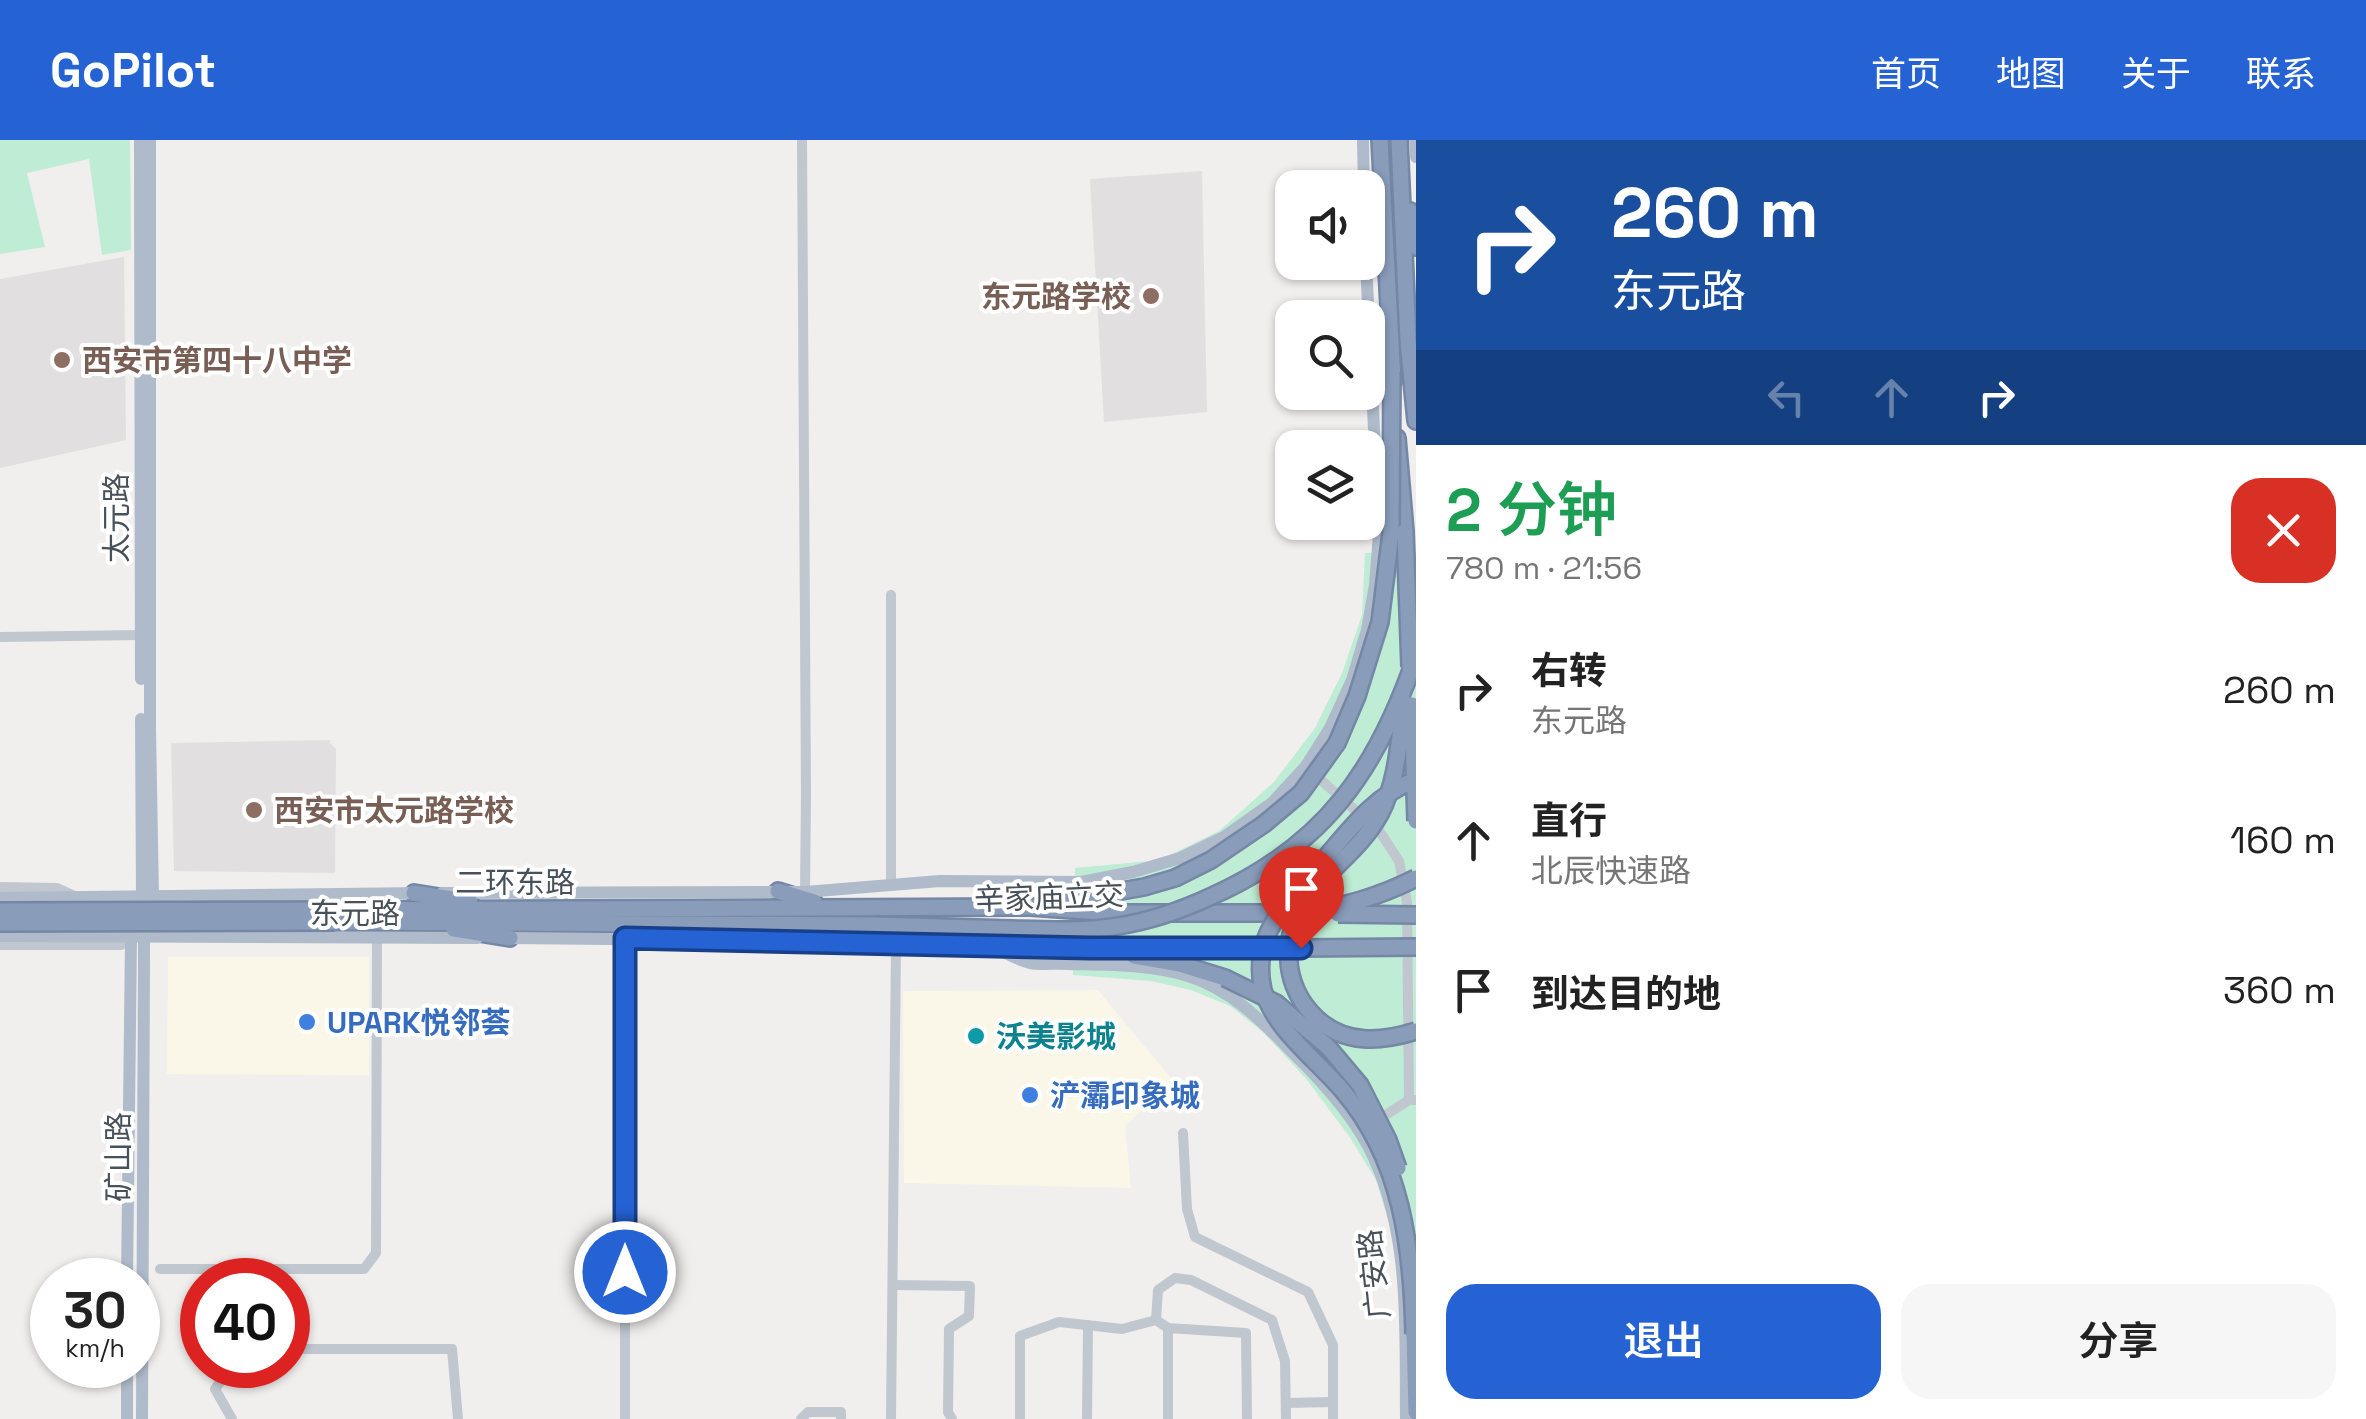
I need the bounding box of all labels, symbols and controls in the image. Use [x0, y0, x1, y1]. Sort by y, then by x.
text: GoPilot [50, 40, 216, 101]
text: 首页 [1871, 52, 1941, 96]
text: 地图 [1996, 52, 2066, 96]
text: 关于 [2121, 52, 2191, 96]
text: 联系 [2246, 52, 2316, 96]
text: 260 m [1611, 168, 1819, 257]
map controls [1275, 170, 1385, 540]
button: sound [1275, 170, 1385, 280]
icon: right [1446, 180, 1576, 310]
text: 东元路 [1611, 263, 1746, 320]
place label: 东元路学校 [981, 277, 1131, 316]
marker: 东元路学校 [1140, 285, 1162, 307]
button: search [1275, 300, 1385, 410]
place label: 西安市第四十八中学 [82, 341, 352, 380]
marker: 西安市第四十八中学 [51, 349, 73, 371]
icon: left [1759, 370, 1814, 425]
icon: ahead [1864, 370, 1919, 425]
icon: right [1969, 370, 2024, 425]
button: layers [1275, 430, 1385, 540]
text: 2 分钟 [1446, 472, 1617, 549]
street label: 太元路 [97, 473, 136, 563]
button: close [2231, 478, 2336, 583]
text: 780 m · 21:56 [1446, 548, 1642, 588]
text: 右转 [1531, 647, 1607, 695]
icon: right [1446, 663, 1501, 718]
text: 260 m [2223, 666, 2336, 714]
text: 东元路 [1531, 701, 1627, 741]
place label: 西安市太元路学校 [274, 791, 514, 830]
text: 直行 [1531, 797, 1607, 845]
marker: 西安市太元路学校 [243, 799, 265, 821]
icon: ahead [1446, 813, 1501, 868]
text: 160 m [2230, 816, 2336, 864]
pin [1259, 846, 1344, 949]
text: 北辰快速路 [1531, 851, 1691, 891]
icon: arrive [1274, 861, 1329, 916]
street label: 二环东路 [455, 863, 575, 902]
street label: 辛家庙立交 [973, 875, 1125, 919]
street label: 东元路 [310, 894, 400, 933]
icon: arrive [1446, 963, 1501, 1018]
text: 360 m [2223, 966, 2336, 1014]
text: 到达目的地 [1531, 970, 1721, 1018]
place label: UPARK悦邻荟 [327, 1003, 510, 1042]
marker: UPARK悦邻荟 [296, 1011, 318, 1033]
place label: 沃美影城 [996, 1017, 1116, 1056]
marker: 沃美影城 [965, 1025, 987, 1047]
place label: 浐灞印象城 [1050, 1076, 1200, 1115]
marker: 浐灞印象城 [1019, 1084, 1041, 1106]
street label: 矿山路 [99, 1112, 138, 1202]
position arrow [573, 1220, 677, 1324]
street label: 广安路 [1350, 1227, 1398, 1321]
speed limit sign: 40 [180, 1258, 310, 1388]
text: 30 [64, 1279, 126, 1343]
button: 退出 [1446, 1284, 1881, 1399]
button: 分享 [1901, 1284, 2336, 1399]
text: km/h [65, 1332, 125, 1364]

